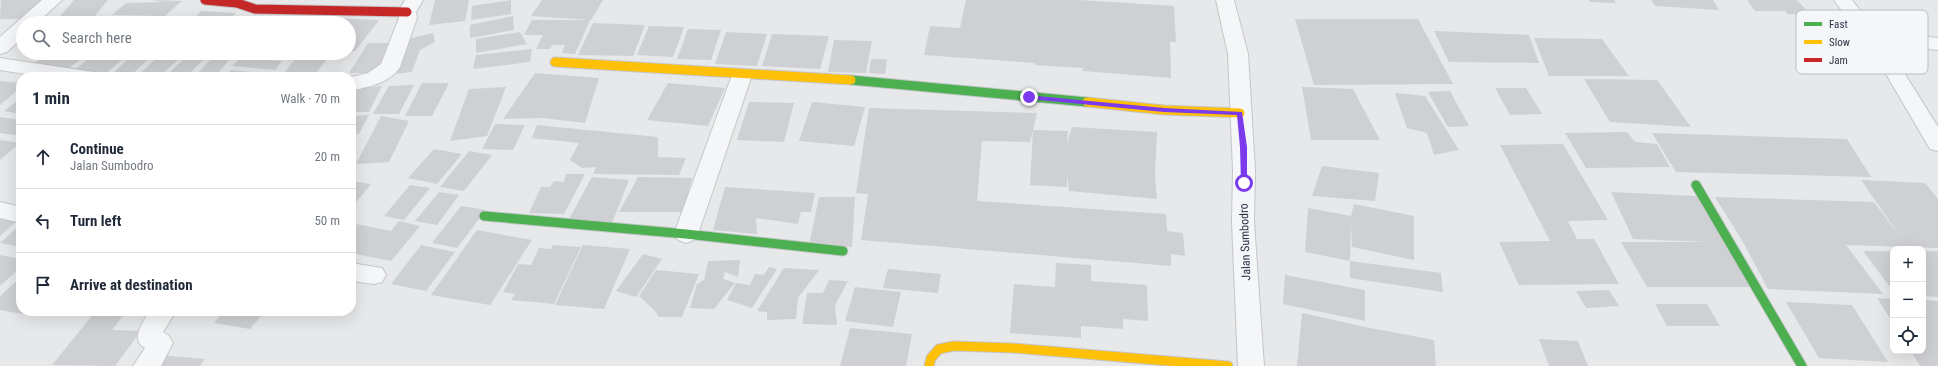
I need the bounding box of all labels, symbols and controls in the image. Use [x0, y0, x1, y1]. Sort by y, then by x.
legend [1796, 10, 1928, 74]
search box [16, 16, 356, 60]
text: Fast [1829, 18, 1848, 31]
icon: search [30, 27, 52, 49]
text: Search here [62, 29, 132, 47]
text: Slow [1829, 36, 1850, 49]
text: Jam [1829, 54, 1848, 67]
text: 1 min [32, 88, 70, 108]
route end [1020, 88, 1038, 106]
text: Walk · 70 m [280, 91, 340, 106]
text: Continue [70, 140, 124, 158]
icon: ahead [32, 146, 54, 168]
text: 20 m [314, 149, 340, 164]
text: Jalan Sumbodro [70, 158, 154, 173]
route start [1235, 174, 1253, 192]
street label: Jalan Sumbodro [1237, 203, 1253, 281]
icon: left [32, 210, 54, 232]
text: Turn left [70, 212, 121, 230]
text: 50 m [314, 213, 340, 228]
map controls [1890, 246, 1926, 354]
button: + [1890, 246, 1926, 282]
icon: arrive [32, 274, 54, 296]
text: Arrive at destination [70, 276, 193, 294]
button: − [1890, 282, 1926, 318]
button: locate [1890, 318, 1926, 354]

